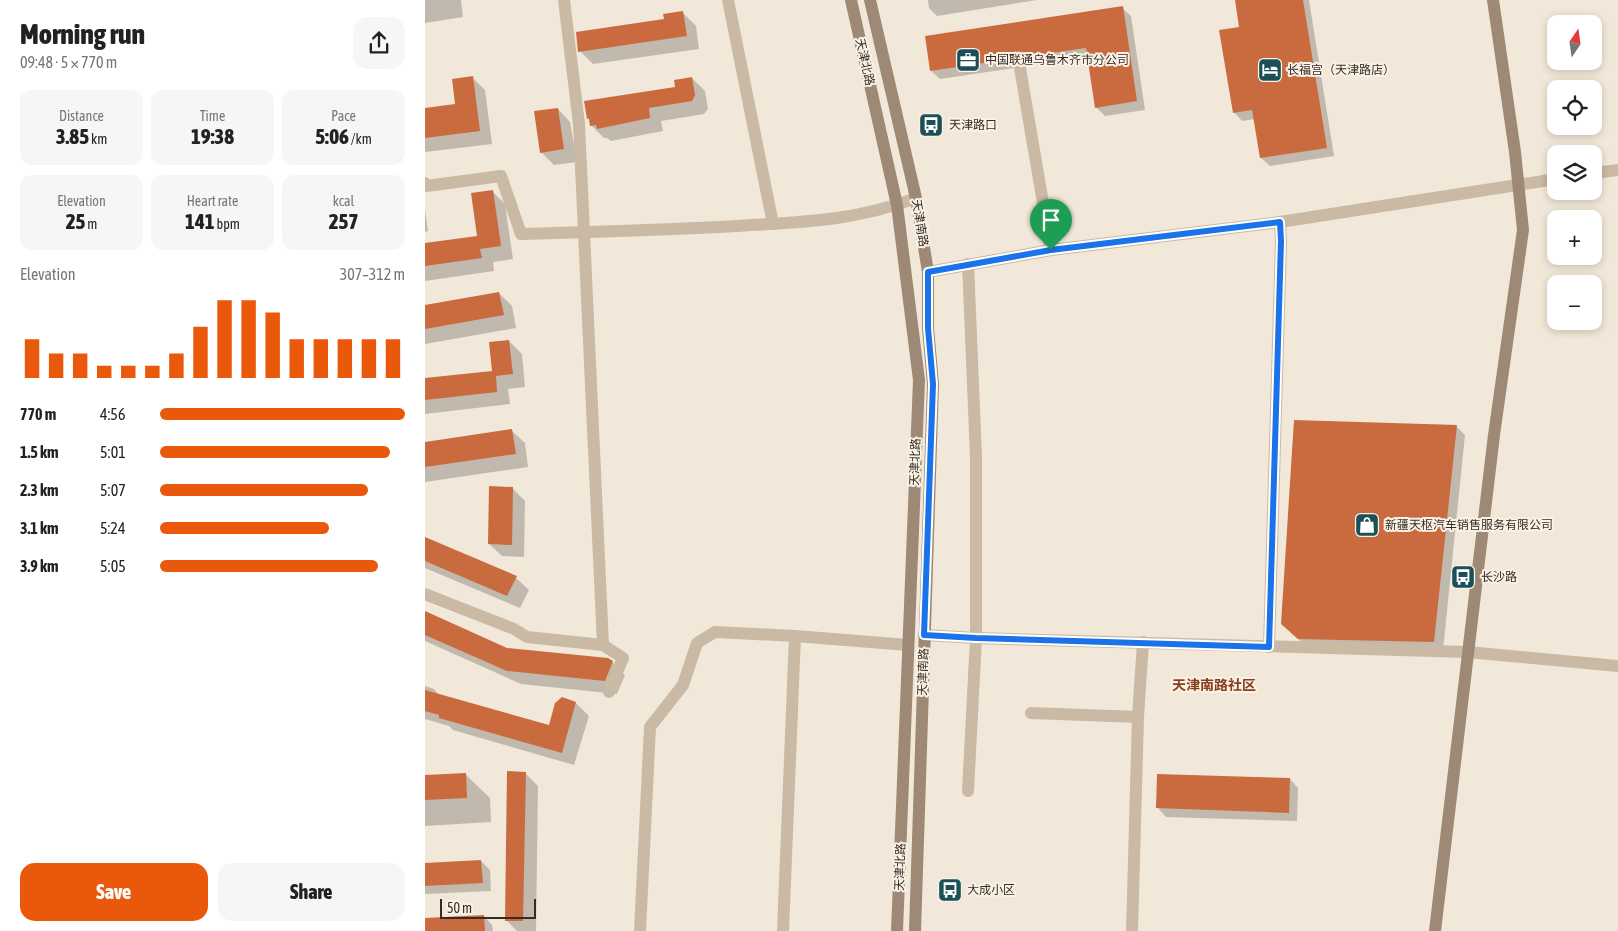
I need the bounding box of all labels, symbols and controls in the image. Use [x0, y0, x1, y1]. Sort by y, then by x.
north arrow [1547, 15, 1603, 70]
map controls [1547, 15, 1602, 330]
button: share [353, 17, 405, 69]
text: Morning run [20, 18, 145, 50]
street label: 天津北路 [853, 37, 877, 87]
office icon: 中国联通乌鲁木齐市分公司 [955, 47, 981, 73]
text: 09:48 · 5 × 770 m [20, 53, 117, 71]
place label: 中国联通乌鲁木齐市分公司 [985, 53, 1129, 67]
hotel icon: 长福宫（天津路店） [1257, 57, 1283, 83]
place label: 长福宫（天津路店） [1287, 63, 1395, 77]
button: locate [1547, 80, 1602, 135]
text: Distance [59, 108, 104, 124]
text: Time [200, 108, 225, 124]
text: Pace [331, 108, 356, 124]
bus stop icon: 天津路口 [918, 112, 944, 138]
place label: 天津路口 [949, 118, 997, 132]
text: 3.85 [56, 124, 89, 148]
text: 19:38 [191, 124, 234, 148]
text: 5:06 [315, 124, 349, 148]
text: km [89, 131, 107, 147]
text: /km [349, 131, 372, 147]
button: layers [1547, 145, 1602, 200]
text: Elevation [57, 193, 106, 209]
text: Heart rate [187, 193, 238, 209]
text: kcal [333, 193, 354, 209]
street label: 天津南路 [909, 198, 931, 248]
pin [1030, 199, 1072, 250]
icon: arrive [1037, 206, 1065, 234]
text: 25 [66, 209, 85, 233]
text: 141 [185, 209, 215, 233]
text: 257 [329, 209, 358, 233]
button: + [1547, 210, 1602, 265]
text: m [85, 216, 97, 232]
text: bpm [215, 216, 240, 232]
text: Elevation [20, 265, 75, 283]
text: 307–312 m [340, 265, 405, 283]
button: − [1547, 275, 1602, 330]
text: 770 m [20, 405, 56, 423]
text: 4:56 [100, 405, 125, 423]
street label: 天津北路 [907, 438, 923, 486]
text: 1.5 km [20, 443, 59, 461]
text: 5:01 [100, 443, 126, 461]
text: 2.3 km [20, 481, 59, 499]
text: 5:07 [100, 481, 126, 499]
shop icon: 新疆天枢汽车销售服务有限公司 [1354, 512, 1380, 538]
place label: 新疆天枢汽车销售服务有限公司 [1385, 518, 1553, 532]
text: 3.1 km [20, 519, 59, 537]
text: 5:24 [100, 519, 125, 537]
text: 3.9 km [20, 557, 59, 575]
text: 5:05 [100, 557, 126, 575]
bus stop icon: 长沙路 [1450, 564, 1476, 590]
place label: 长沙路 [1481, 570, 1517, 584]
street label: 天津南路 [915, 648, 931, 696]
district label: 天津南路社区 [1172, 677, 1256, 693]
street label: 天津北路 [892, 843, 908, 891]
button: Save [20, 863, 208, 921]
button: Share [218, 863, 405, 921]
bus stop icon: 大成小区 [937, 877, 963, 903]
place label: 大成小区 [967, 883, 1015, 897]
scale bar [440, 896, 536, 919]
text: 50 m [447, 900, 472, 916]

